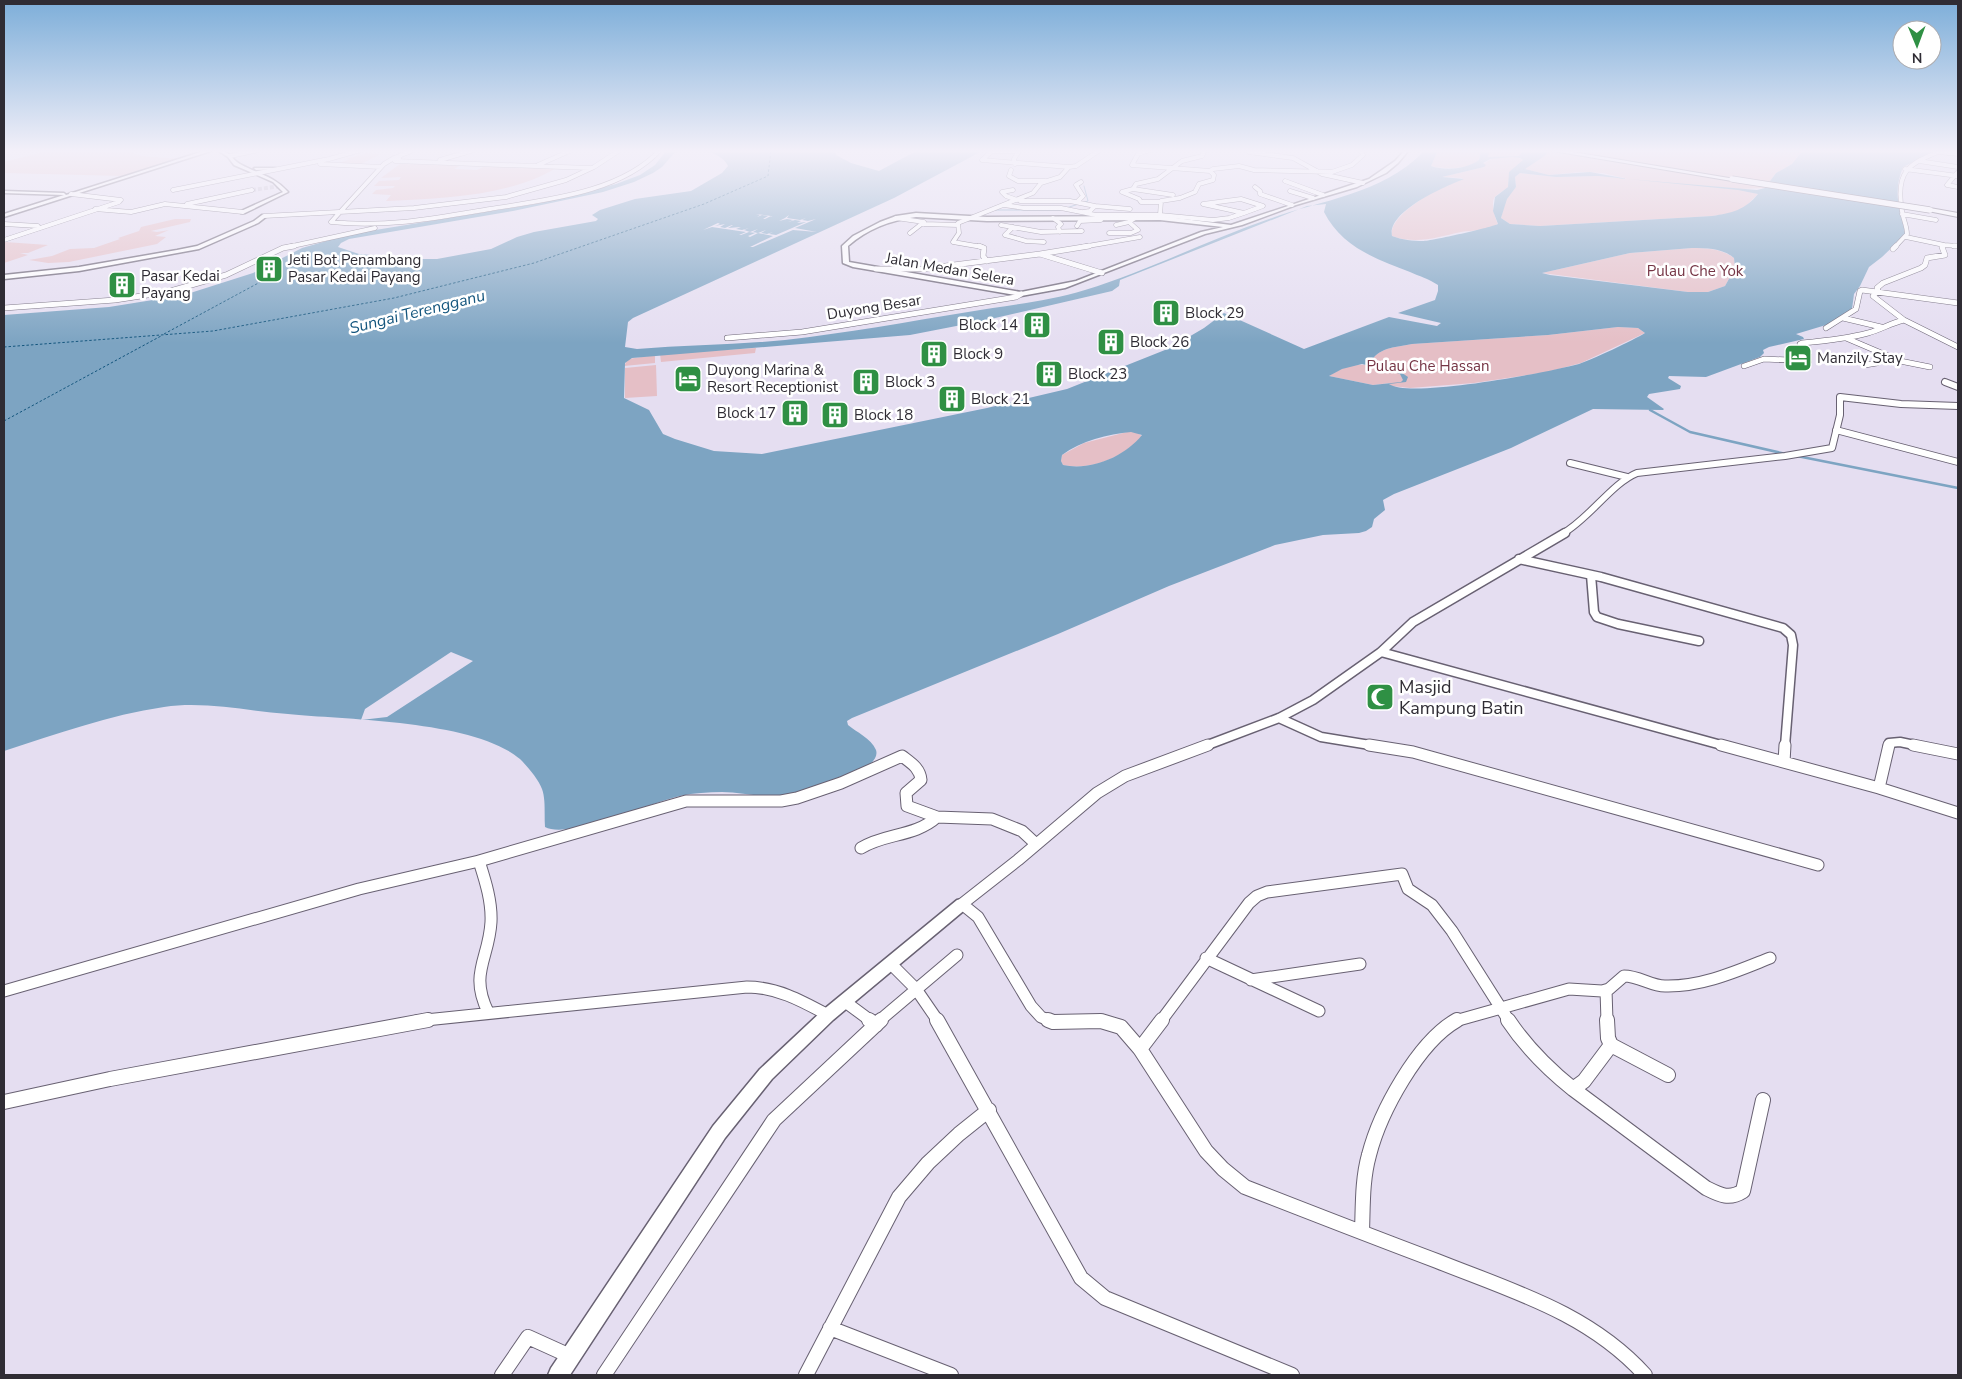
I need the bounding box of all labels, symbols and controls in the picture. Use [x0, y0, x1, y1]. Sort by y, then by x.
north arrow [1892, 20, 1942, 70]
text: N [1912, 48, 1923, 67]
street label: Jalan Medan Selera [883, 248, 1016, 290]
place label: Jeti Bot Penambang Pasar Kedai Payang [287, 250, 421, 287]
building icon: Jeti Bot Penambang Pasar Kedai Payang [254, 254, 284, 284]
park label: Pulau Che Yok [1647, 261, 1744, 281]
place label: Pasar Kedai Payang [141, 266, 220, 303]
building icon: Pasar Kedai Payang [107, 270, 137, 300]
water label: Sungai Terengganu [347, 284, 487, 339]
street label: Duyong Besar [825, 290, 923, 324]
building icon: Block 29 [1151, 298, 1181, 328]
place label: Block 29 [1185, 303, 1244, 323]
building icon: Block 14 [1022, 310, 1052, 340]
place label: Block 14 [959, 315, 1018, 335]
building icon: Block 26 [1096, 327, 1126, 357]
place label: Block 26 [1130, 332, 1189, 352]
building icon: Block 9 [919, 339, 949, 369]
hotel icon: Manzily Stay [1783, 343, 1813, 373]
place label: Block 9 [953, 344, 1003, 364]
place label: Manzily Stay [1817, 348, 1903, 368]
park label: Pulau Che Hassan [1366, 356, 1490, 376]
building icon: Block 23 [1034, 359, 1064, 389]
place label: Duyong Marina & Resort Receptionist [707, 360, 839, 397]
hotel icon: Duyong Marina & Resort Receptionist [673, 364, 703, 394]
place label: Block 23 [1068, 364, 1127, 384]
building icon: Block 3 [851, 367, 881, 397]
place label: Block 3 [885, 372, 935, 392]
building icon: Block 21 [937, 384, 967, 414]
place label: Block 21 [971, 389, 1030, 409]
building icon: Block 17 [780, 398, 810, 428]
building icon: Block 18 [820, 400, 850, 430]
place label: Block 17 [717, 403, 776, 423]
place label: Block 18 [854, 405, 913, 425]
place label: Masjid Kampung Batin [1399, 675, 1524, 720]
mosque icon: Masjid Kampung Batin [1365, 682, 1395, 712]

